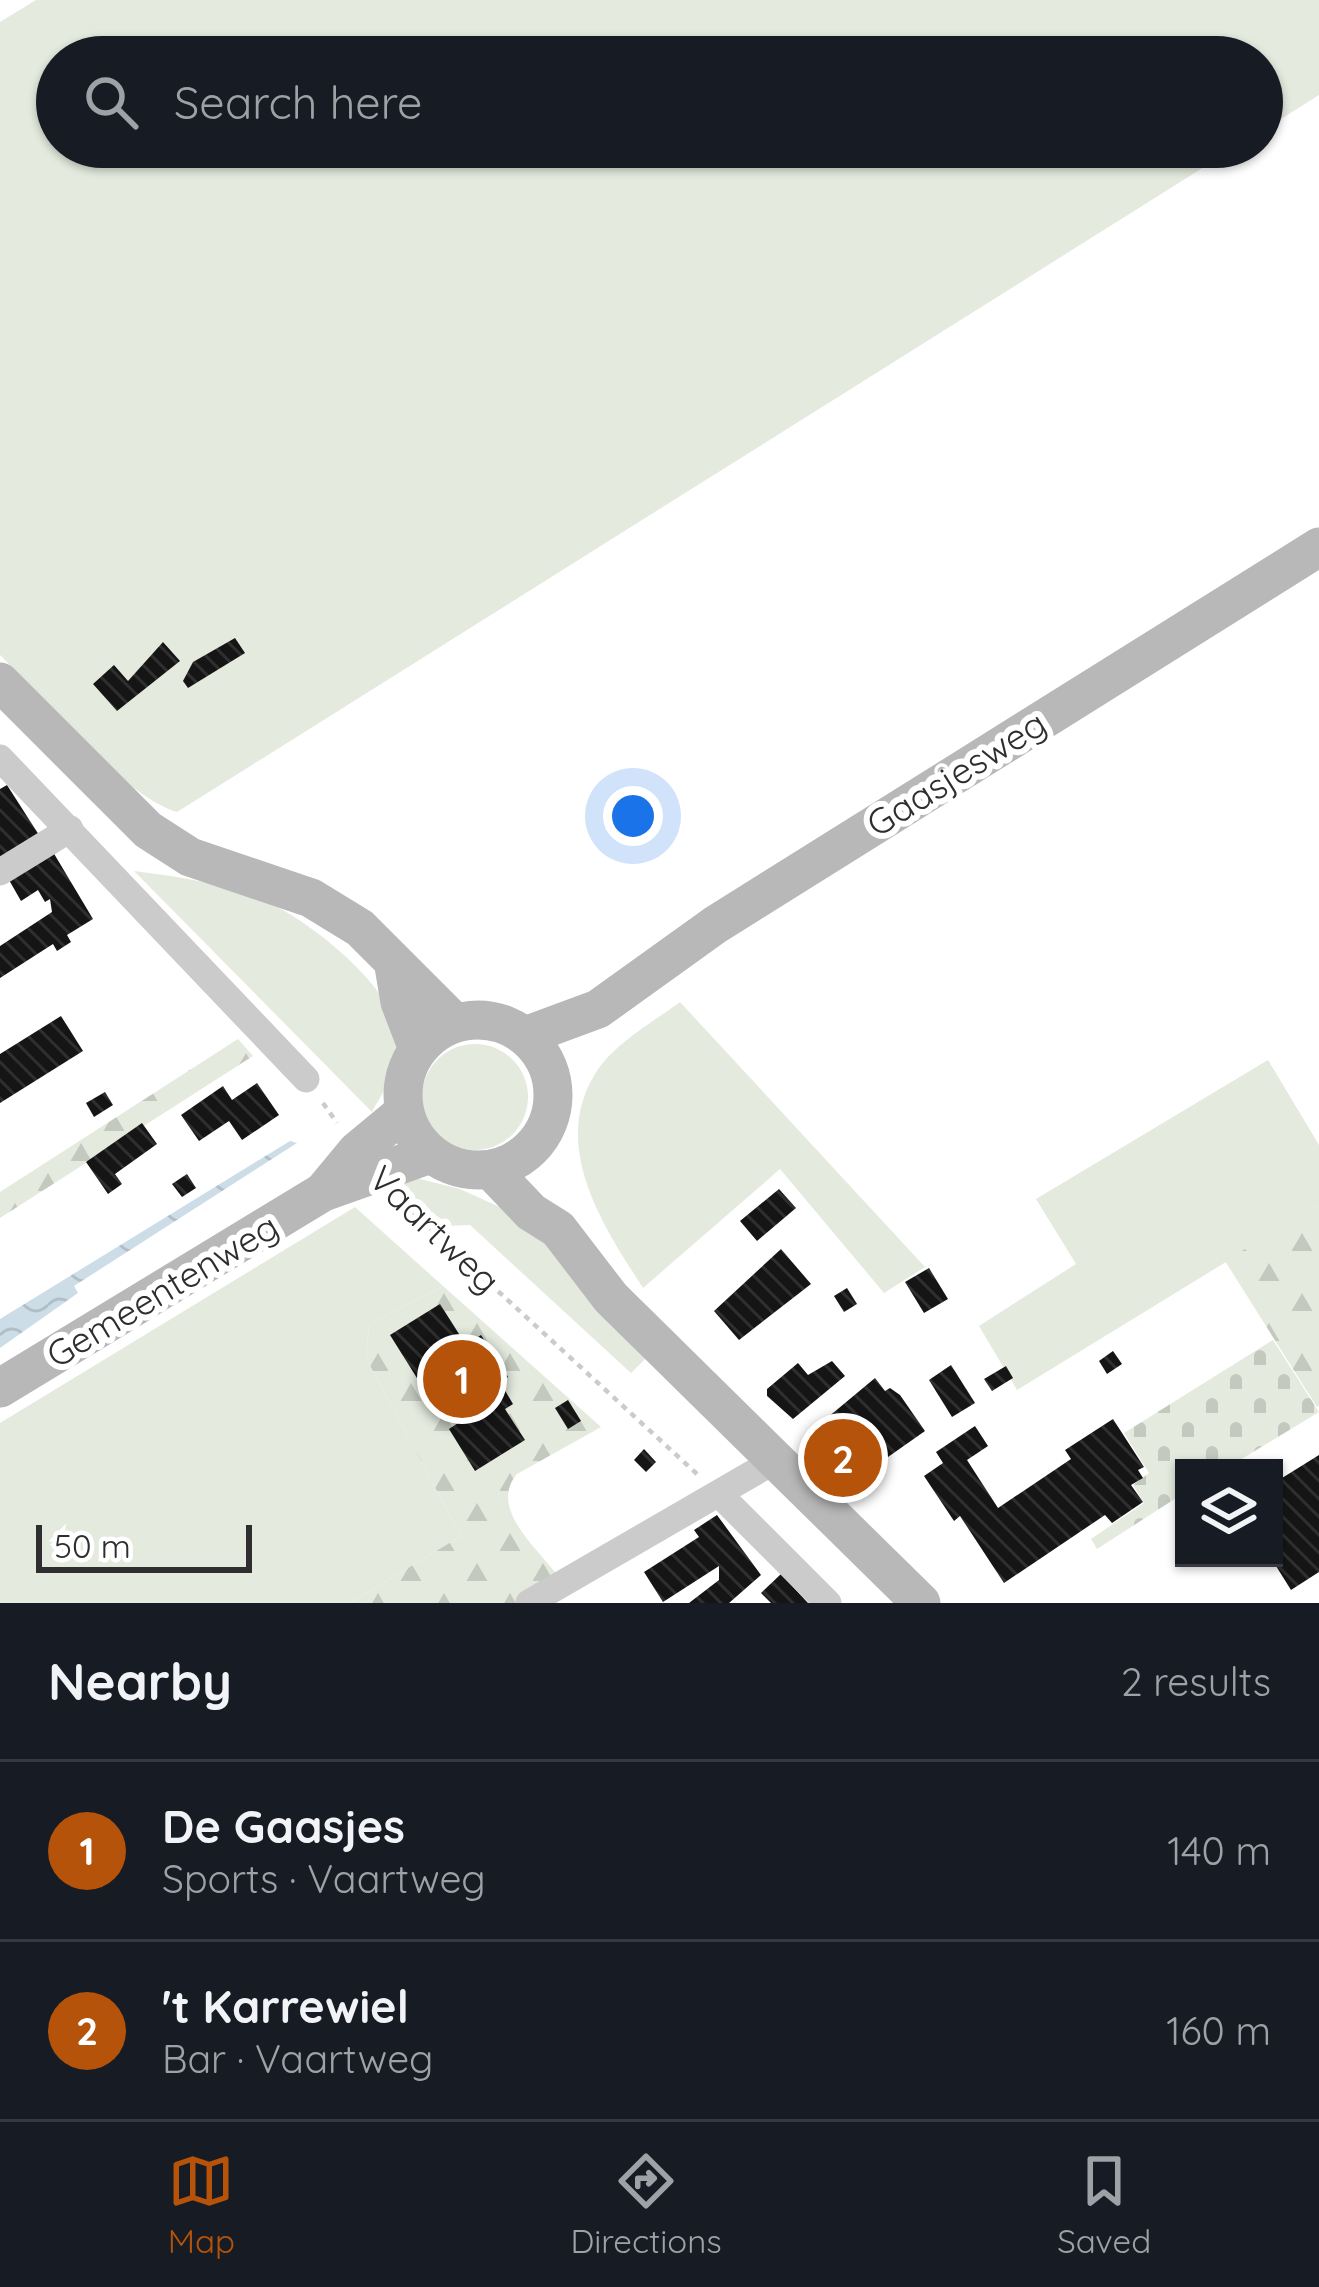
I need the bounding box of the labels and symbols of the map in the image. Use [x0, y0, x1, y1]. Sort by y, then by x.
street label: Gaasjesweg [858, 700, 1054, 846]
your location [603, 786, 663, 846]
street label: Vaartweg [360, 1156, 510, 1302]
street label: Gemeentenweg [38, 1203, 286, 1377]
pin: 1 [423, 1334, 501, 1424]
pin: 2 [804, 1413, 882, 1503]
scale bar [36, 1519, 252, 1572]

